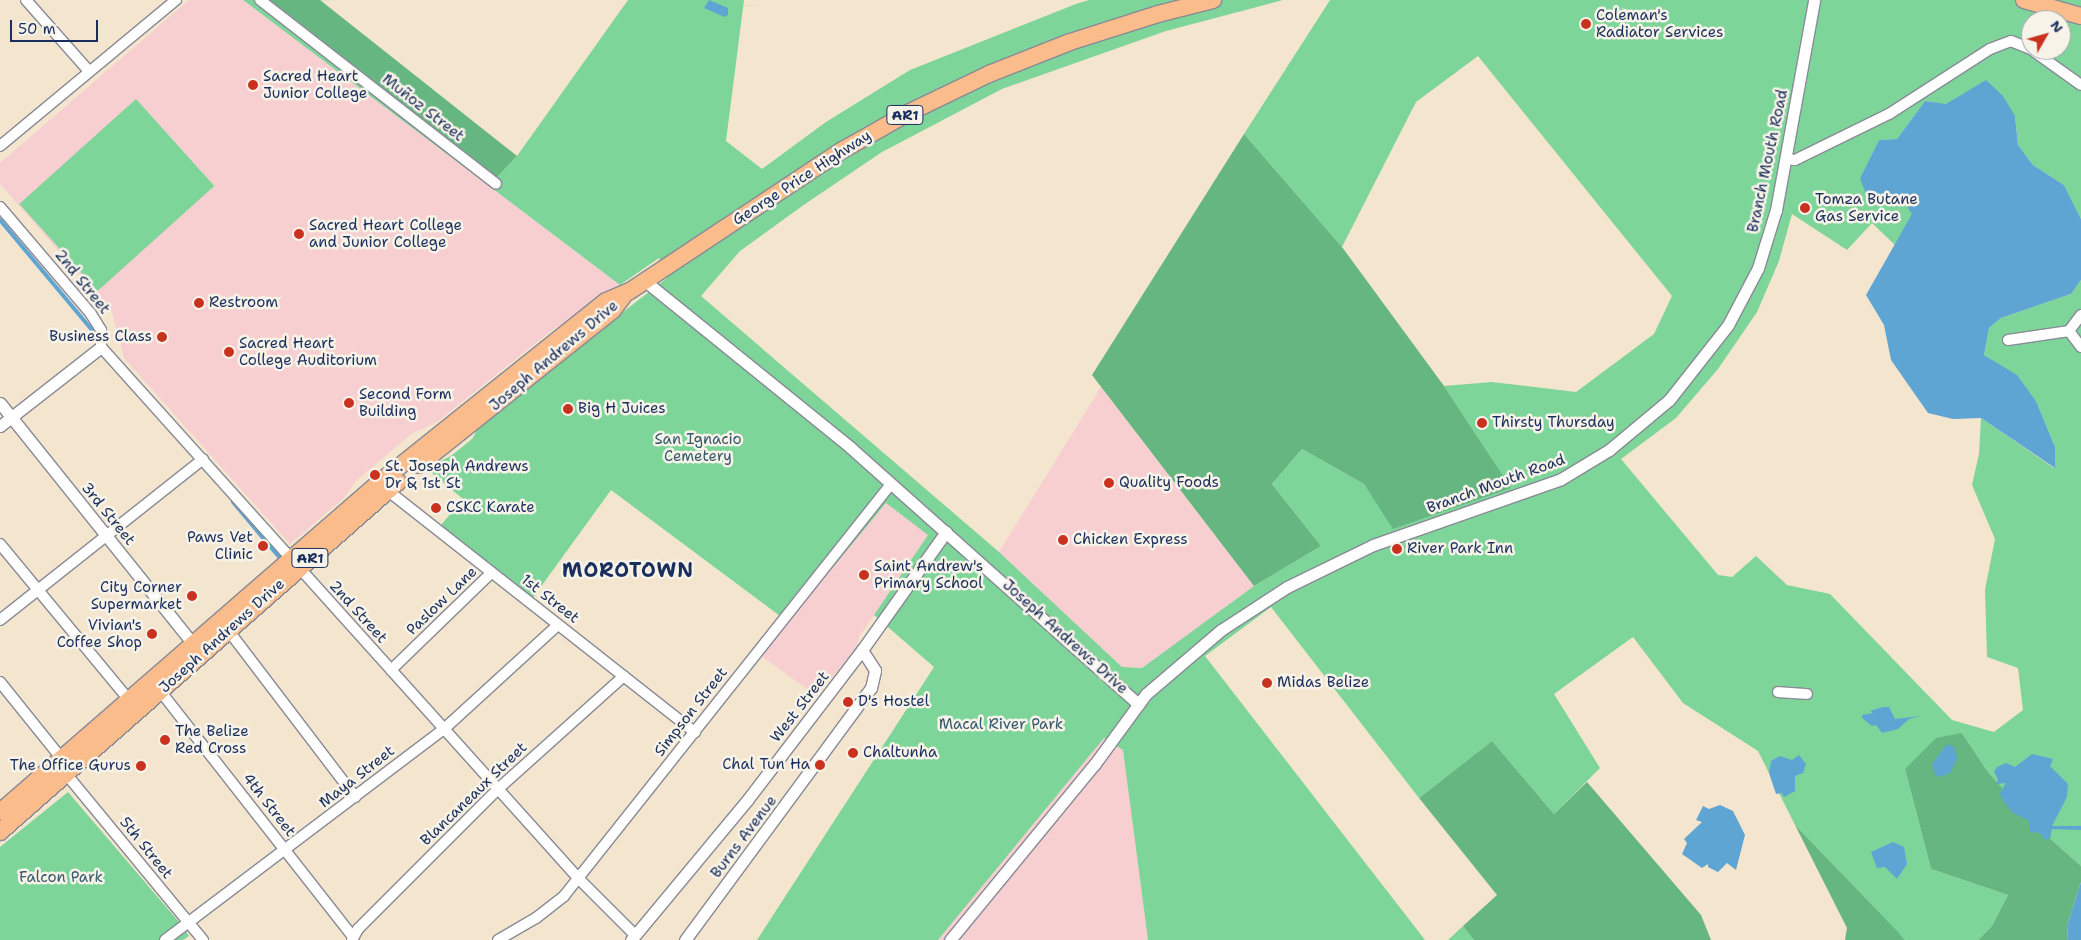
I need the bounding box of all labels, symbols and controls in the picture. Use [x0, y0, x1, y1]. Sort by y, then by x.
place label: Coleman's Radiator Services [1596, 6, 1723, 41]
scale bar [12, 10, 100, 42]
north arrow [2021, 10, 2071, 60]
text: N [2047, 16, 2068, 36]
marker: Coleman's Radiator Services [1580, 18, 1592, 30]
text: 50 m [18, 19, 56, 39]
place label: Sacred Heart Junior College [263, 67, 367, 102]
street label: Muñoz Street [378, 70, 468, 146]
marker: Sacred Heart Junior College [247, 79, 259, 91]
street label: Branch Mouth Road [1744, 88, 1792, 234]
road number: AR1 [886, 104, 924, 126]
street label: George Price Highway [730, 127, 874, 229]
place label: Tomza Butane Gas Service [1815, 190, 1918, 225]
marker: Tomza Butane Gas Service [1799, 202, 1811, 214]
place label: Sacred Heart College and Junior College [309, 216, 462, 251]
marker: Sacred Heart College and Junior College [293, 228, 305, 240]
street label: 2nd Street [51, 246, 113, 318]
place label: Restroom [209, 294, 278, 312]
marker: Restroom [193, 297, 205, 309]
street label: Joseph Andrews Drive [486, 297, 622, 415]
place label: Business Class [49, 328, 152, 346]
marker: Business Class [156, 331, 168, 343]
place label: Sacred Heart College Auditorium [239, 334, 377, 369]
marker: Sacred Heart College Auditorium [223, 346, 235, 358]
place label: Second Form Building [359, 385, 452, 420]
marker: Second Form Building [343, 397, 355, 409]
place label: Big H Juices [578, 400, 666, 418]
marker: Big H Juices [562, 403, 574, 415]
place label: Thirsty Thursday [1492, 414, 1615, 432]
marker: Thirsty Thursday [1476, 417, 1488, 429]
park label: San Ignacio Cemetery [654, 430, 742, 465]
street label: Branch Mouth Road [1425, 451, 1567, 517]
place label: St. Joseph Andrews Dr & 1st St [385, 457, 529, 492]
marker: St. Joseph Andrews Dr & 1st St [369, 469, 381, 481]
place label: Quality Foods [1119, 474, 1219, 492]
marker: Quality Foods [1103, 477, 1115, 489]
street label: 3rd Street [77, 479, 139, 549]
place label: CSKC Karate [446, 499, 535, 517]
marker: CSKC Karate [430, 502, 442, 514]
place label: Paws Vet Clinic [187, 528, 253, 563]
place label: Chicken Express [1073, 531, 1188, 549]
marker: Chicken Express [1057, 534, 1069, 546]
marker: Paws Vet Clinic [257, 540, 269, 552]
place label: River Park Inn [1407, 540, 1513, 558]
marker: River Park Inn [1391, 543, 1403, 555]
road number: AR1 [291, 546, 329, 570]
place label: Saint Andrew's Primary School [874, 557, 983, 592]
district label: MOROTOWN [561, 558, 695, 582]
street label: Paslow Lane [403, 563, 481, 639]
marker: Saint Andrew's Primary School [858, 569, 870, 581]
street label: 1st Street [517, 571, 583, 627]
street label: Joseph Andrews Drive [156, 575, 288, 697]
street label: Joseph Andrews Drive [999, 576, 1131, 698]
street label: 2nd Street [325, 577, 391, 647]
place label: City Corner Supermarket [91, 578, 182, 613]
marker: City Corner Supermarket [186, 590, 198, 602]
place label: Vivian's Coffee Shop [57, 616, 142, 651]
marker: Vivian's Coffee Shop [146, 628, 158, 640]
street label: Simpson Street [651, 664, 731, 760]
street label: West Street [767, 668, 833, 746]
place label: Midas Belize [1277, 674, 1369, 692]
marker: Midas Belize [1261, 677, 1273, 689]
place label: D's Hostel [858, 693, 929, 711]
marker: D's Hostel [842, 696, 854, 708]
park label: Macal River Park [939, 716, 1063, 734]
place label: The Belize Red Cross [175, 722, 249, 757]
marker: The Belize Red Cross [159, 734, 171, 746]
street label: Blancaneaux Street [417, 739, 531, 849]
street label: Maya Street [316, 742, 398, 812]
place label: Chaltunha [863, 744, 937, 762]
marker: Chaltunha [847, 747, 859, 759]
place label: Chal Tun Ha [722, 756, 810, 774]
place label: The Office Gurus [10, 757, 131, 775]
marker: Chal Tun Ha [814, 759, 826, 771]
marker: The Office Gurus [135, 760, 147, 772]
street label: 4th Street [239, 770, 299, 840]
street label: Burns Avenue [707, 792, 781, 882]
street label: 5th Street [116, 814, 176, 882]
park label: Falcon Park [19, 869, 103, 887]

